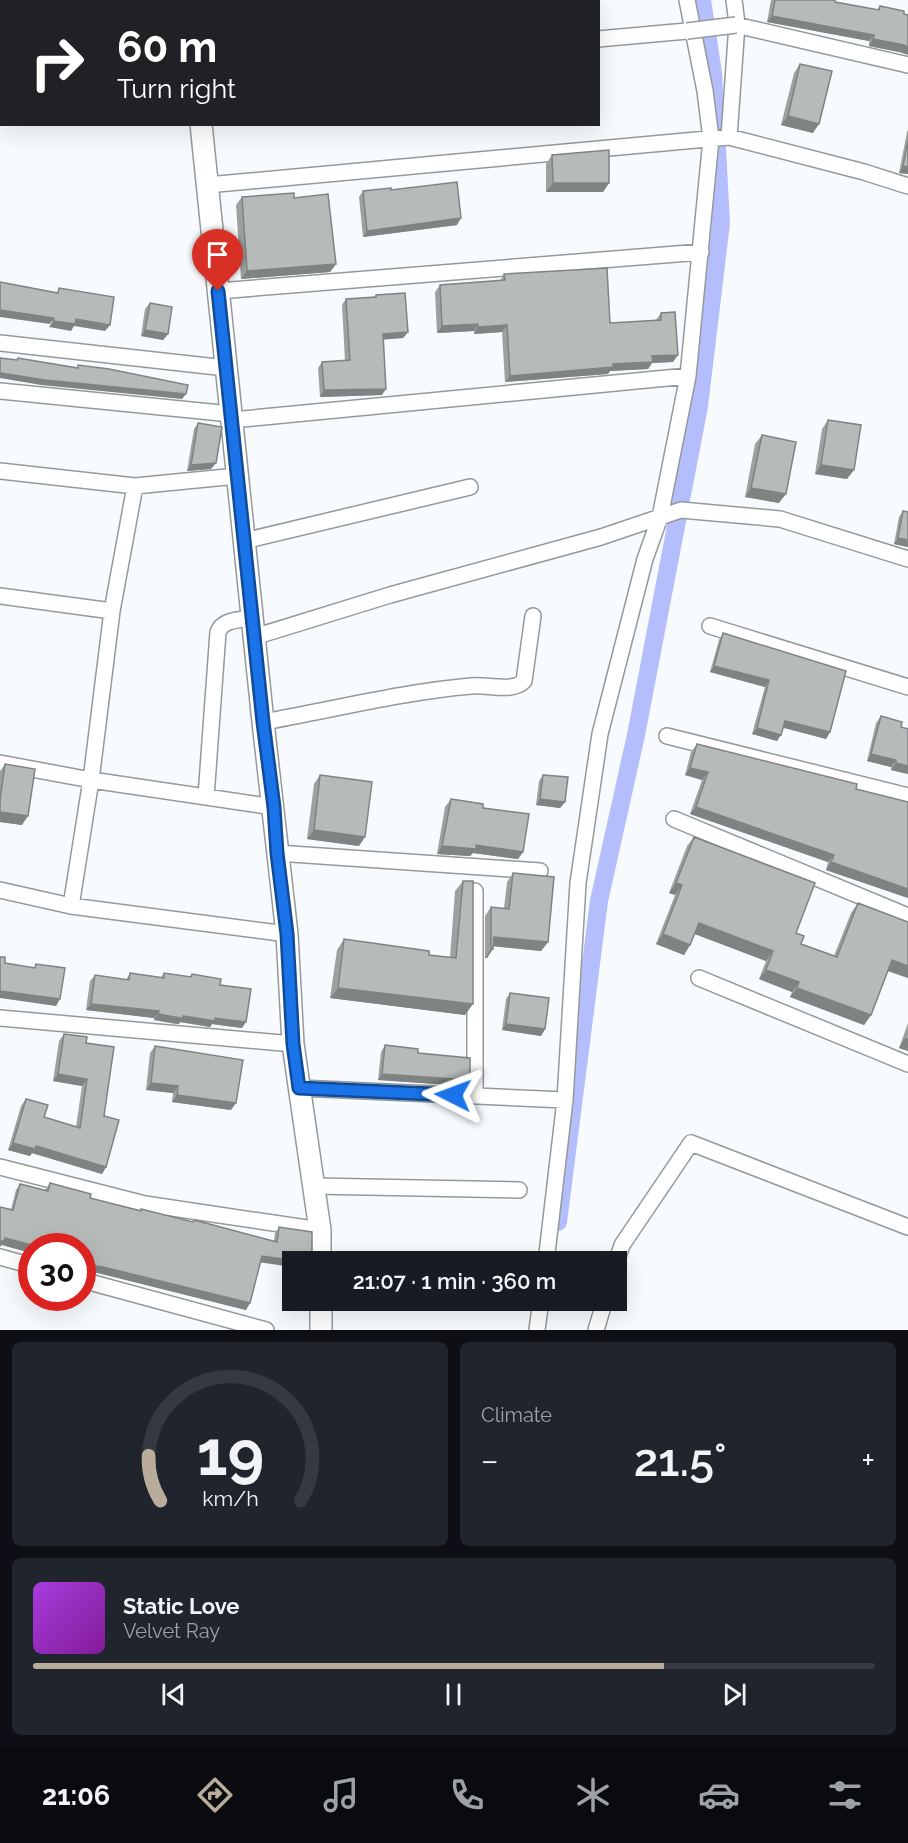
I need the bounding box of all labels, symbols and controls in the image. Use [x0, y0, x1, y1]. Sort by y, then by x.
text: 60 m [117, 23, 217, 72]
icon: right [18, 24, 96, 102]
text: Turn right [117, 73, 236, 104]
pin [192, 229, 243, 291]
icon: arrive [201, 238, 234, 271]
position arrow [421, 1063, 485, 1127]
speed limit sign: 30 [18, 1233, 96, 1311]
text: 21:07 · 1 min · 360 m [353, 1268, 556, 1294]
text: Climate [481, 1403, 552, 1427]
text: 19 [196, 1416, 264, 1490]
text: 21.5° [634, 1434, 726, 1487]
text: − [481, 1441, 499, 1480]
text: + [861, 1441, 875, 1480]
text: km/h [202, 1486, 258, 1511]
text: Static Love [123, 1593, 240, 1619]
text: Velvet Ray [123, 1619, 220, 1643]
icon: previous [157, 1678, 190, 1711]
icon: pause [437, 1678, 470, 1711]
icon: next [718, 1678, 751, 1711]
icon: directions [194, 1774, 236, 1816]
icon: music [320, 1774, 362, 1816]
icon: phone [446, 1774, 488, 1816]
icon: climate [572, 1774, 614, 1816]
icon: car [698, 1774, 740, 1816]
icon: filters [824, 1774, 866, 1816]
text: 21:06 [42, 1780, 110, 1811]

